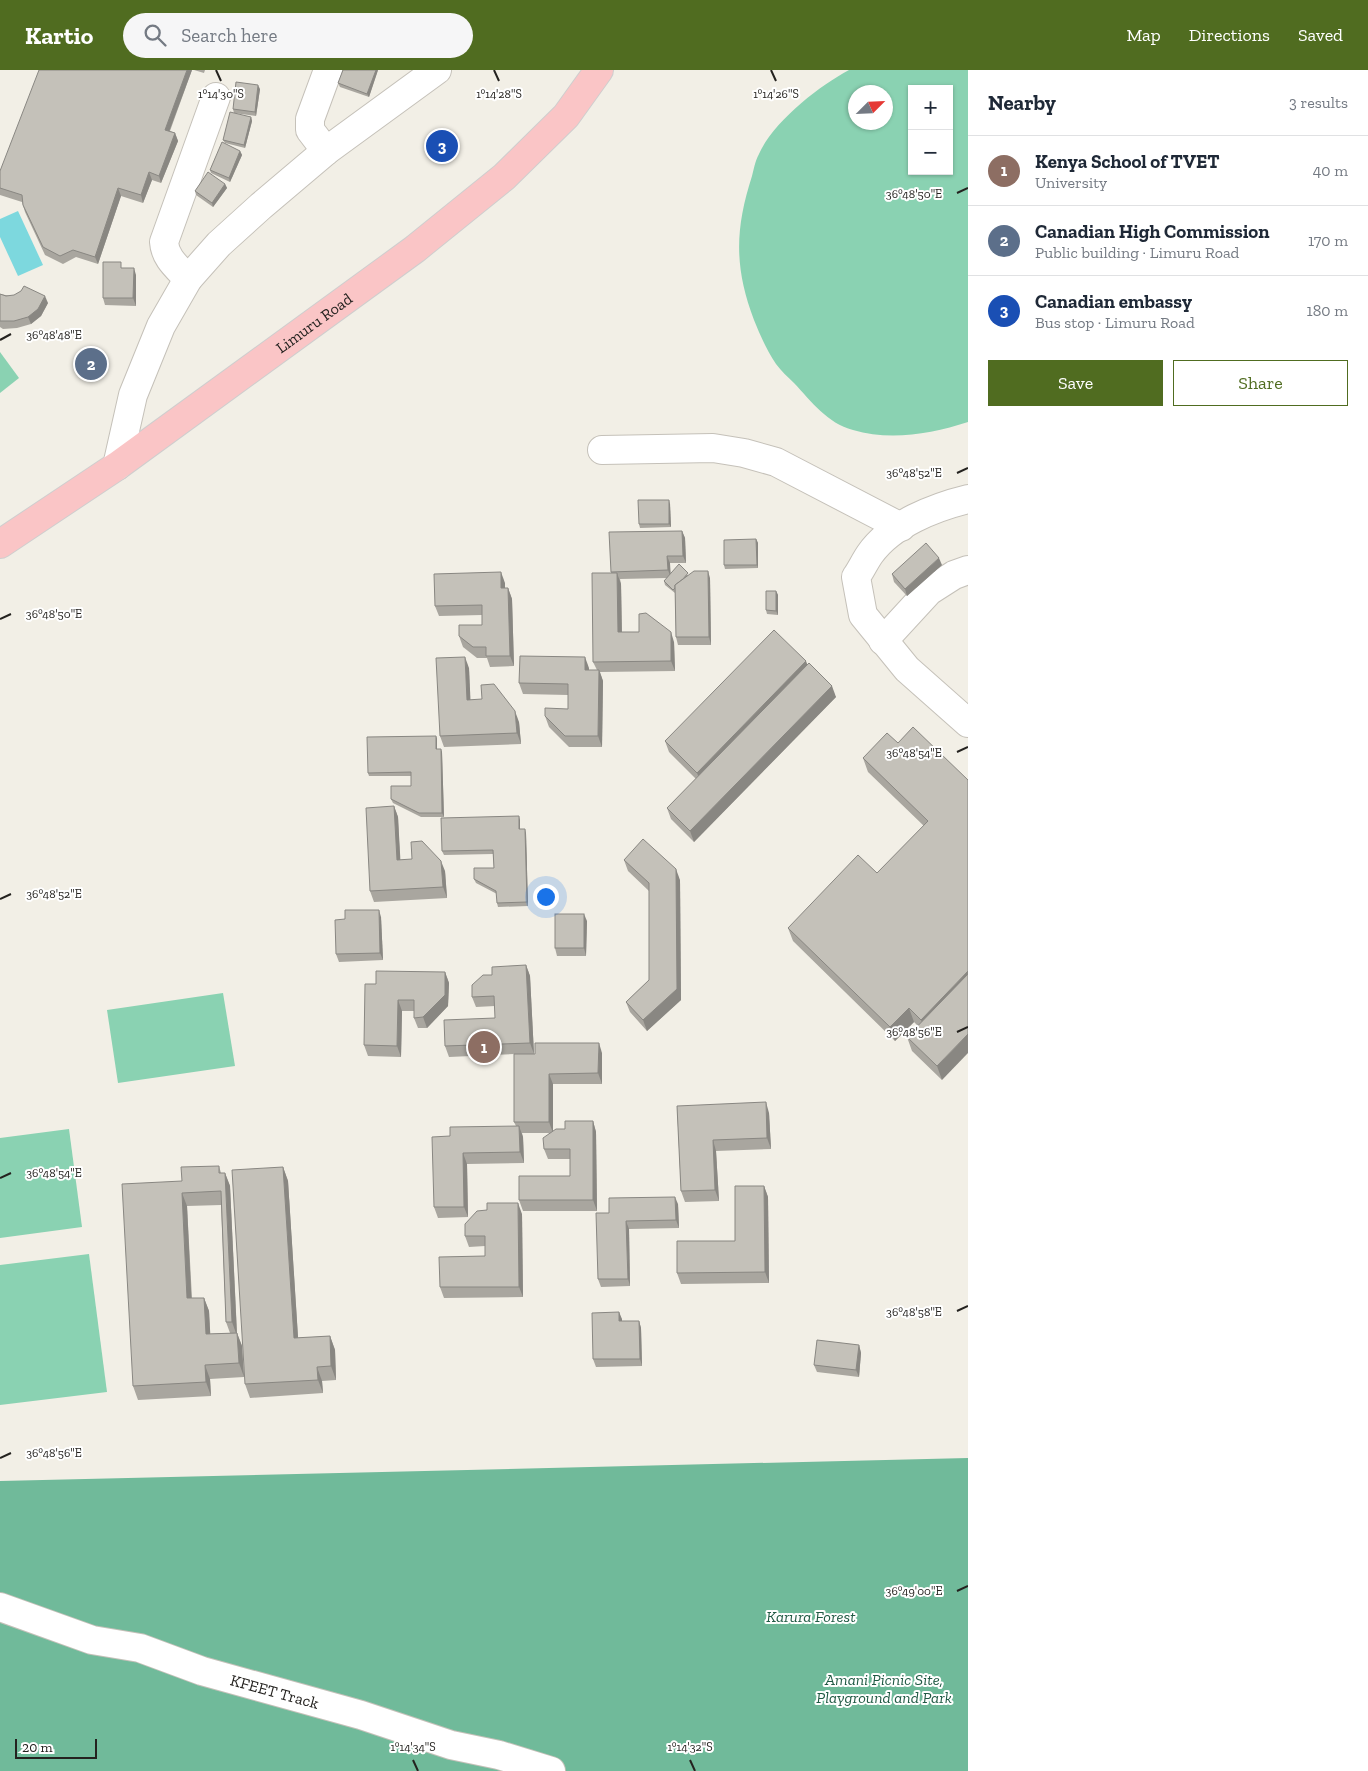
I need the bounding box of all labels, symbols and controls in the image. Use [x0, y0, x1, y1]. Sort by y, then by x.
search box [123, 13, 473, 58]
text: Kartio [25, 21, 93, 50]
icon: search [141, 21, 169, 49]
text: Search here [181, 24, 277, 47]
text: Map [1126, 24, 1161, 46]
text: Directions [1189, 24, 1270, 46]
text: Saved [1298, 24, 1343, 46]
north arrow [848, 85, 893, 130]
map controls [908, 85, 953, 175]
button: + [908, 85, 953, 130]
text: 1°14'30"S [198, 87, 244, 101]
text: 1°14'28"S [476, 87, 522, 101]
text: 1°14'26"S [753, 87, 799, 101]
text: Nearby [988, 90, 1056, 115]
text: 3 results [1289, 93, 1348, 112]
pin: 3 [426, 127, 458, 165]
button: − [908, 130, 953, 175]
text: Kenya School of TVET [1035, 150, 1220, 173]
text: 1 [1001, 161, 1007, 180]
text: 40 m [1313, 161, 1348, 180]
text: University [1035, 173, 1107, 192]
text: 36°48'50"E [886, 187, 942, 201]
text: Canadian High Commission [1035, 220, 1270, 243]
text: 2 [1000, 231, 1008, 250]
text: 170 m [1308, 231, 1348, 250]
text: Public building · Limuru Road [1035, 243, 1239, 262]
street label: Limuru Road [272, 289, 356, 357]
text: Canadian embassy [1035, 290, 1192, 313]
text: 3 [1000, 301, 1008, 320]
text: 180 m [1307, 301, 1348, 320]
text: Bus stop · Limuru Road [1035, 313, 1195, 332]
text: 36°48'48"E [26, 328, 82, 342]
pin: 2 [75, 345, 107, 383]
button: Save [988, 360, 1163, 406]
button: Share [1173, 360, 1348, 406]
text: 36°48'52"E [886, 466, 942, 480]
text: 36°48'50"E [26, 607, 82, 621]
text: 36°48'54"E [886, 746, 942, 760]
your location [533, 884, 559, 910]
text: 36°48'52"E [26, 887, 82, 901]
text: 36°48'56"E [886, 1025, 942, 1039]
pin: 1 [468, 1028, 500, 1066]
text: 36°48'54"E [26, 1166, 82, 1180]
text: 36°48'58"E [886, 1305, 942, 1319]
text: 36°48'56"E [26, 1446, 82, 1460]
text: 36°49'00"E [886, 1584, 942, 1598]
park label: Karura Forest [766, 1607, 856, 1626]
street label: KFEET Track [228, 1670, 322, 1713]
park label: Amani Picnic Site, Playground and Park [816, 1670, 952, 1707]
scale bar [15, 1736, 98, 1759]
text: 20 m [22, 1739, 53, 1756]
text: 1°14'34"S [390, 1740, 436, 1754]
text: 1°14'32"S [667, 1740, 713, 1754]

